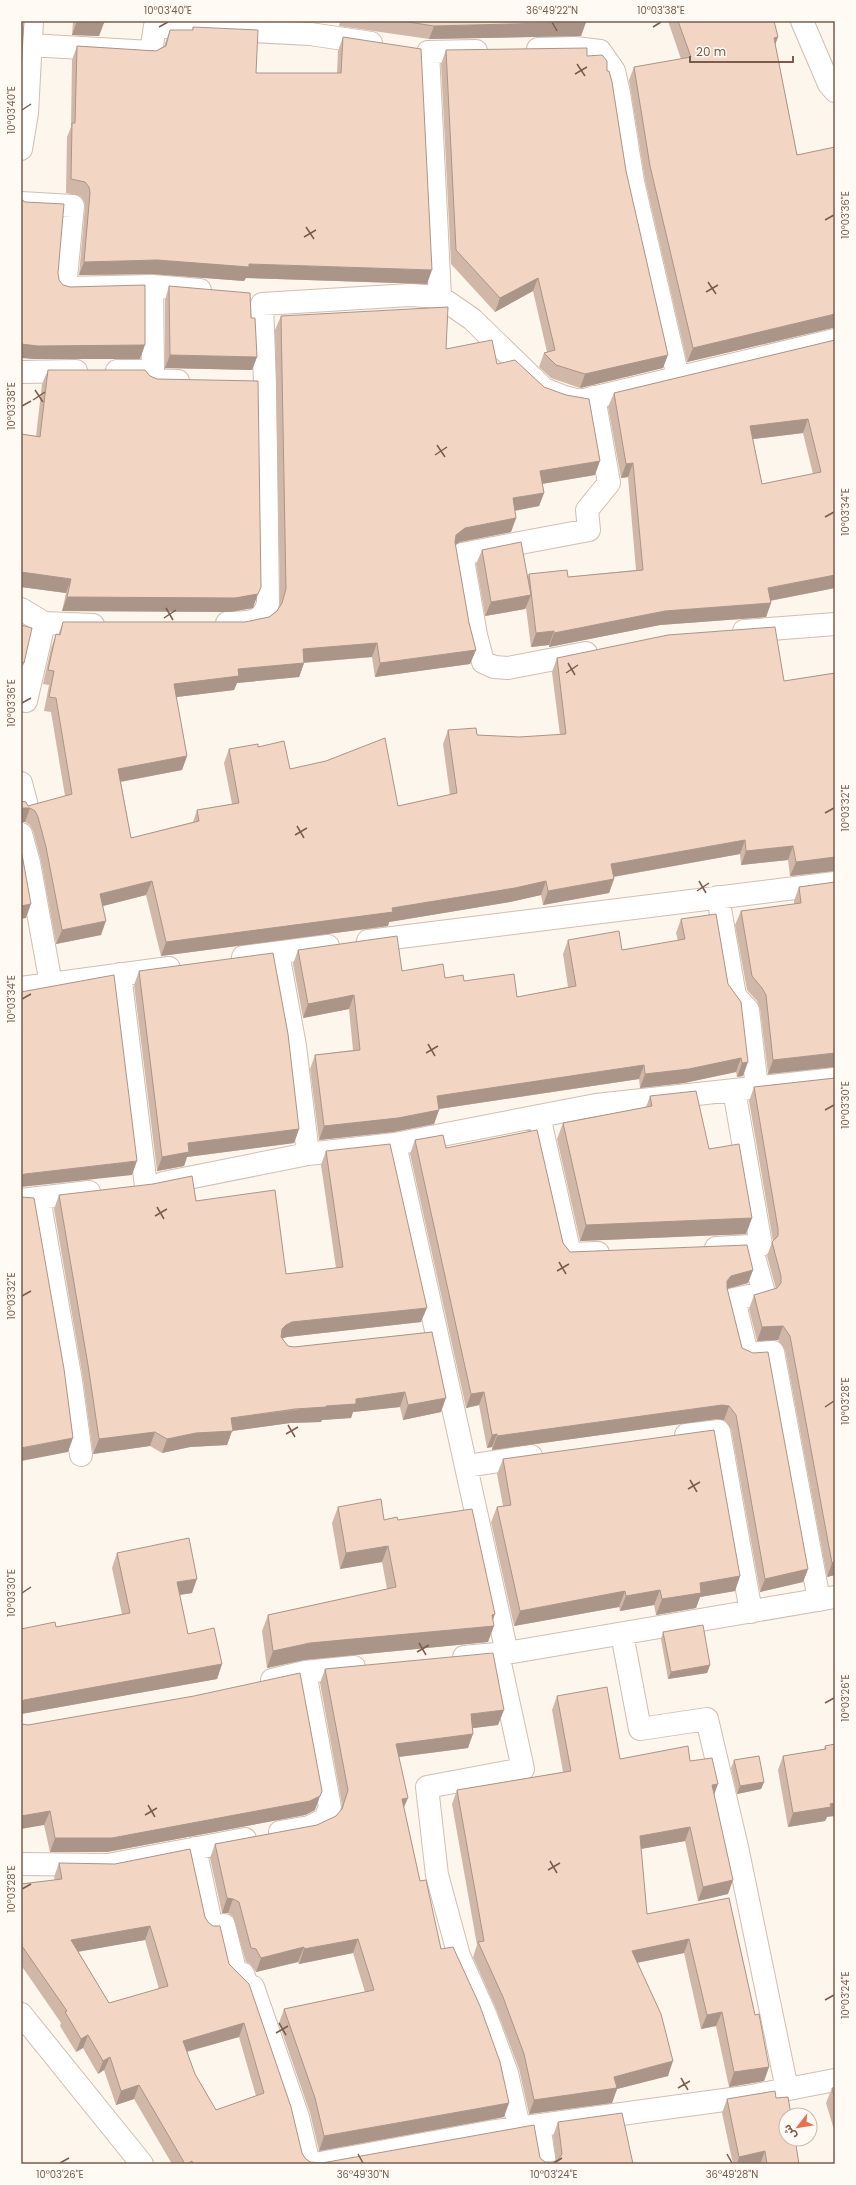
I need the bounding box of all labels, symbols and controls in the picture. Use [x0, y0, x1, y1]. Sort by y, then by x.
text: 10°03'40"E [144, 3, 192, 18]
text: 36°49'22"N [526, 3, 578, 18]
text: 10°03'38"E [637, 3, 685, 18]
scale bar [690, 38, 793, 64]
text: 20 m [696, 43, 726, 60]
text: 10°03'40"E [4, 86, 19, 134]
text: 10°03'36"E [838, 191, 853, 239]
text: 10°03'38"E [4, 382, 19, 430]
text: 10°03'34"E [838, 488, 853, 536]
text: 10°03'36"E [4, 679, 19, 727]
text: 10°03'32"E [838, 784, 853, 832]
text: 10°03'34"E [4, 975, 19, 1023]
text: 10°03'30"E [838, 1081, 853, 1129]
text: 10°03'32"E [4, 1272, 19, 1320]
text: 10°03'28"E [838, 1377, 853, 1425]
text: 10°03'30"E [4, 1569, 19, 1617]
text: 10°03'26"E [838, 1674, 853, 1722]
text: 10°03'28"E [4, 1865, 19, 1913]
text: 10°03'24"E [838, 1971, 853, 2019]
north arrow [778, 2107, 818, 2147]
text: ش [779, 2122, 800, 2143]
text: 10°03'26"E [36, 2167, 84, 2182]
text: 36°49'30"N [337, 2167, 389, 2182]
text: 10°03'24"E [530, 2167, 578, 2182]
text: 36°49'28"N [706, 2167, 758, 2182]

